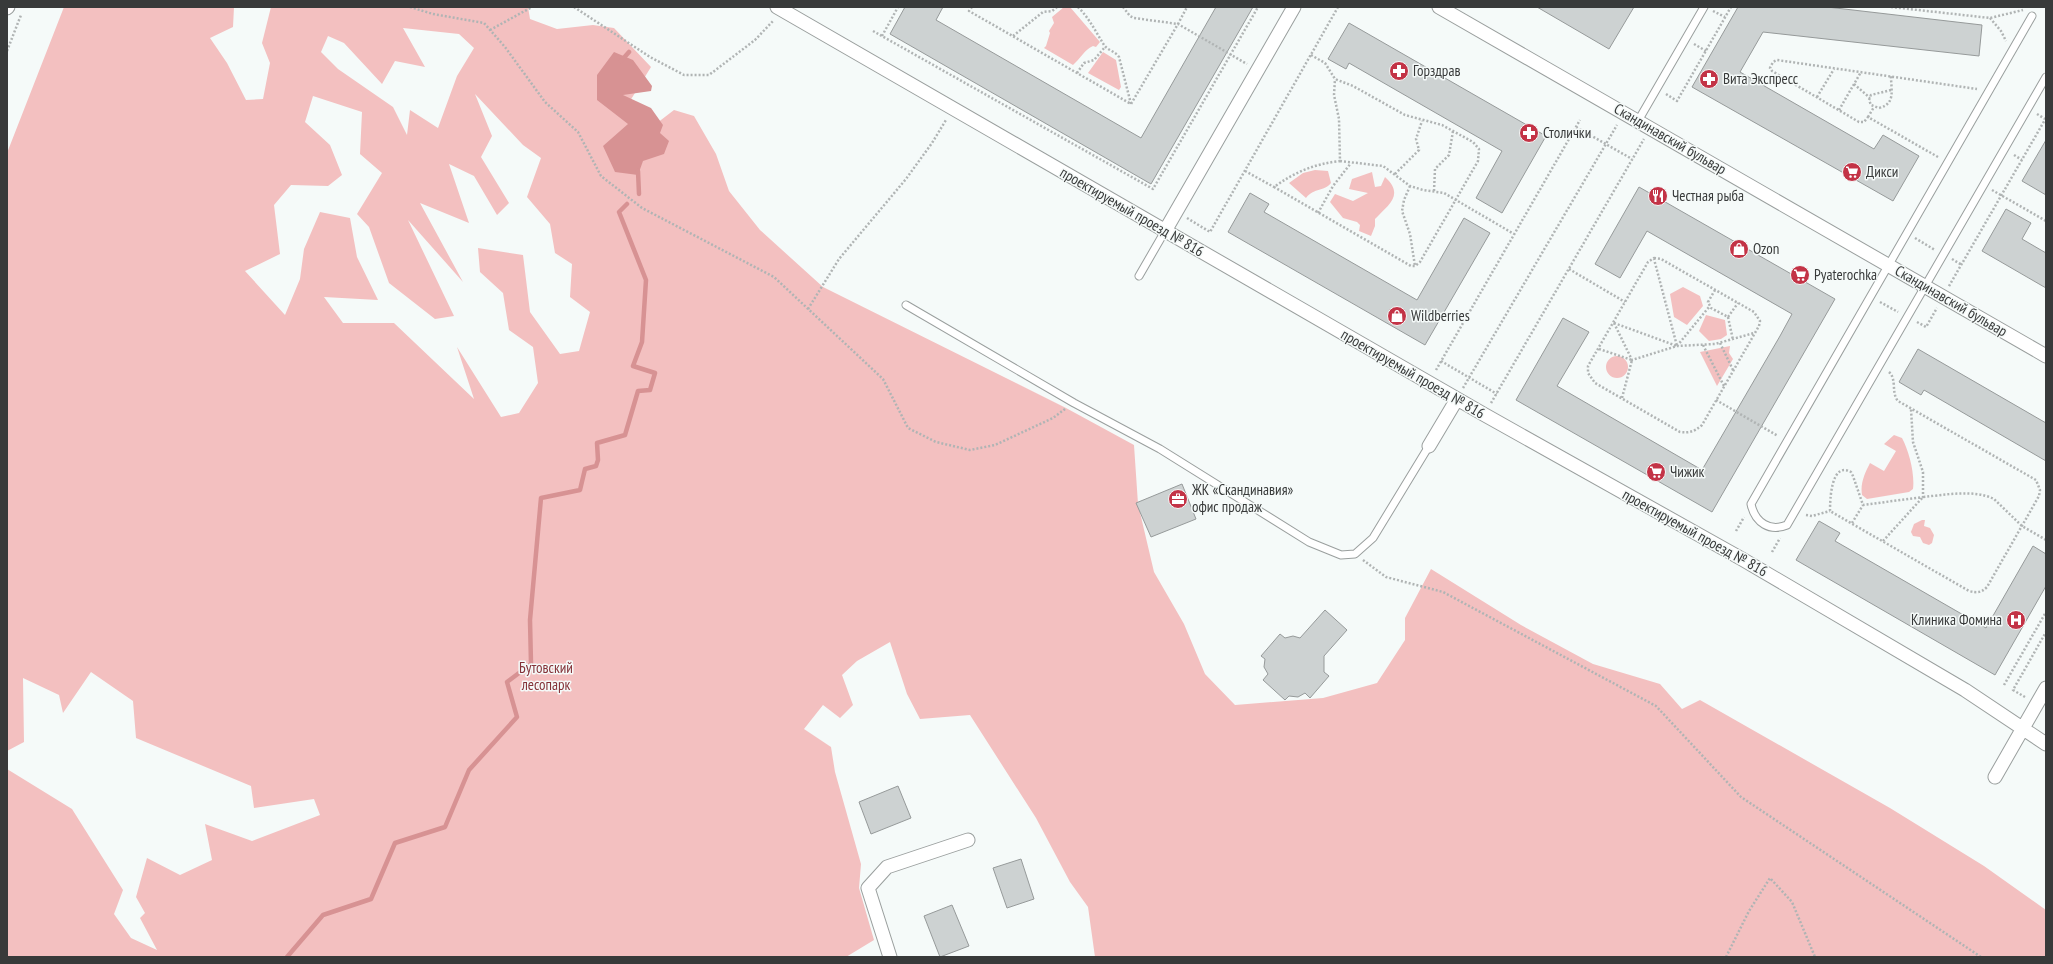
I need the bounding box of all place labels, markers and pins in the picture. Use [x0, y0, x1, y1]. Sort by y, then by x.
pharmacy icon: Горздрав [1388, 60, 1410, 82]
place label: Горздрав [1413, 61, 1460, 80]
pharmacy icon: Вита Экспресс [1698, 68, 1720, 90]
place label: Вита Экспресс [1723, 69, 1799, 88]
pharmacy icon: Столички [1518, 122, 1540, 144]
place label: Столички [1543, 123, 1591, 142]
supermarket icon: Дикси [1841, 161, 1863, 183]
place label: Дикси [1866, 162, 1898, 181]
restaurant icon: Честная рыба [1647, 185, 1669, 207]
place label: Честная рыба [1672, 186, 1744, 205]
shop icon: Ozon [1728, 238, 1750, 260]
place label: Ozon [1753, 239, 1779, 258]
supermarket icon: Pyaterochka [1789, 264, 1811, 286]
place label: Pyaterochka [1814, 265, 1877, 284]
shop icon: Wildberries [1386, 305, 1408, 327]
place label: Wildberries [1411, 306, 1470, 325]
supermarket icon: Чижик [1645, 461, 1667, 483]
place label: Чижик [1670, 462, 1705, 481]
place label: ЖК «Скандинавия» офис продаж [1191, 480, 1293, 516]
office icon: ЖК «Скандинавия» офис продаж [1167, 488, 1189, 510]
hospital icon: Клиника Фомина [2005, 609, 2027, 631]
place label: Клиника Фомина [1911, 610, 2002, 629]

